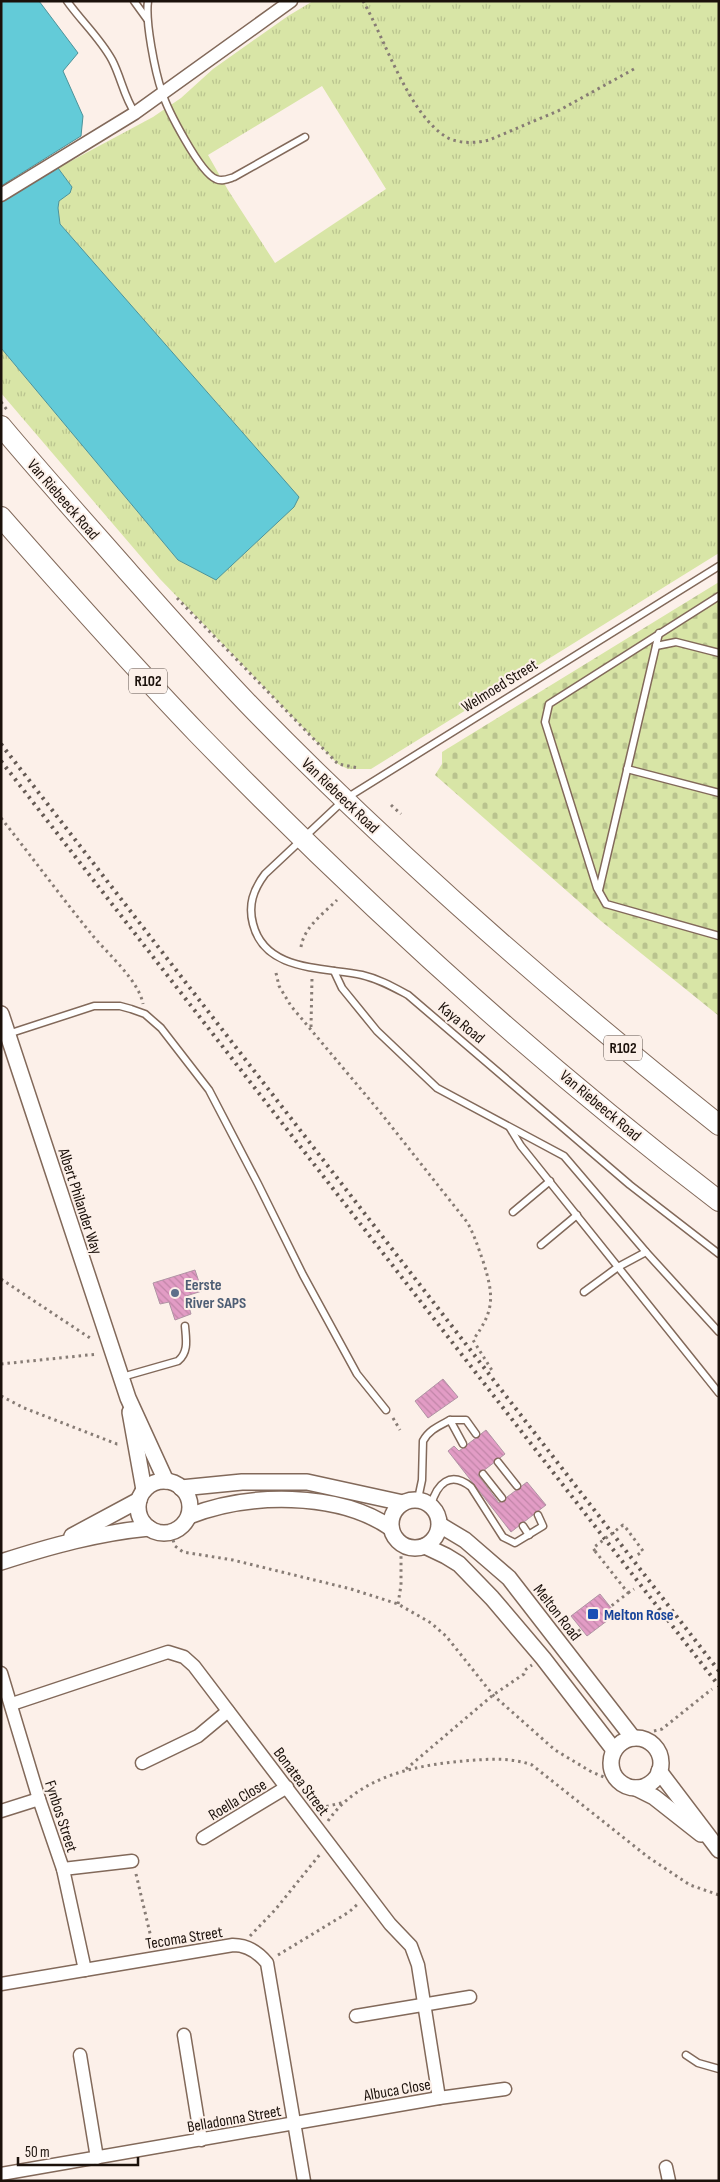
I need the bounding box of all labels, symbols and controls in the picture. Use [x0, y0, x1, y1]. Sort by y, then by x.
street label: Van Riebeeck Road [23, 456, 103, 544]
street label: Welmoed Street [458, 655, 541, 717]
road number: R102 [129, 668, 167, 694]
street label: Van Riebeeck Road [297, 754, 383, 838]
street label: Kaya Road [434, 998, 488, 1048]
road number: R102 [604, 1036, 642, 1060]
street label: Van Riebeeck Road [556, 1067, 645, 1146]
street label: Albert Philander Way [53, 1145, 106, 1257]
place label: Eerste River SAPS [185, 1276, 246, 1313]
marker: Eerste River SAPS [169, 1287, 181, 1299]
street label: Melton Road [529, 1581, 585, 1645]
place label: Melton Rose [604, 1606, 674, 1625]
marker: Melton Rose [586, 1607, 600, 1621]
street label: Bonatea Street [269, 1744, 333, 1820]
street label: Roella Close [205, 1776, 270, 1825]
street label: Fynbos Street [40, 1778, 81, 1855]
street label: Tecoma Street [144, 1923, 224, 1954]
street label: Albuca Close [361, 2075, 432, 2106]
street label: Belladonna Street [186, 2102, 283, 2137]
scale bar [18, 2134, 138, 2166]
text: 50 m [25, 2143, 50, 2162]

